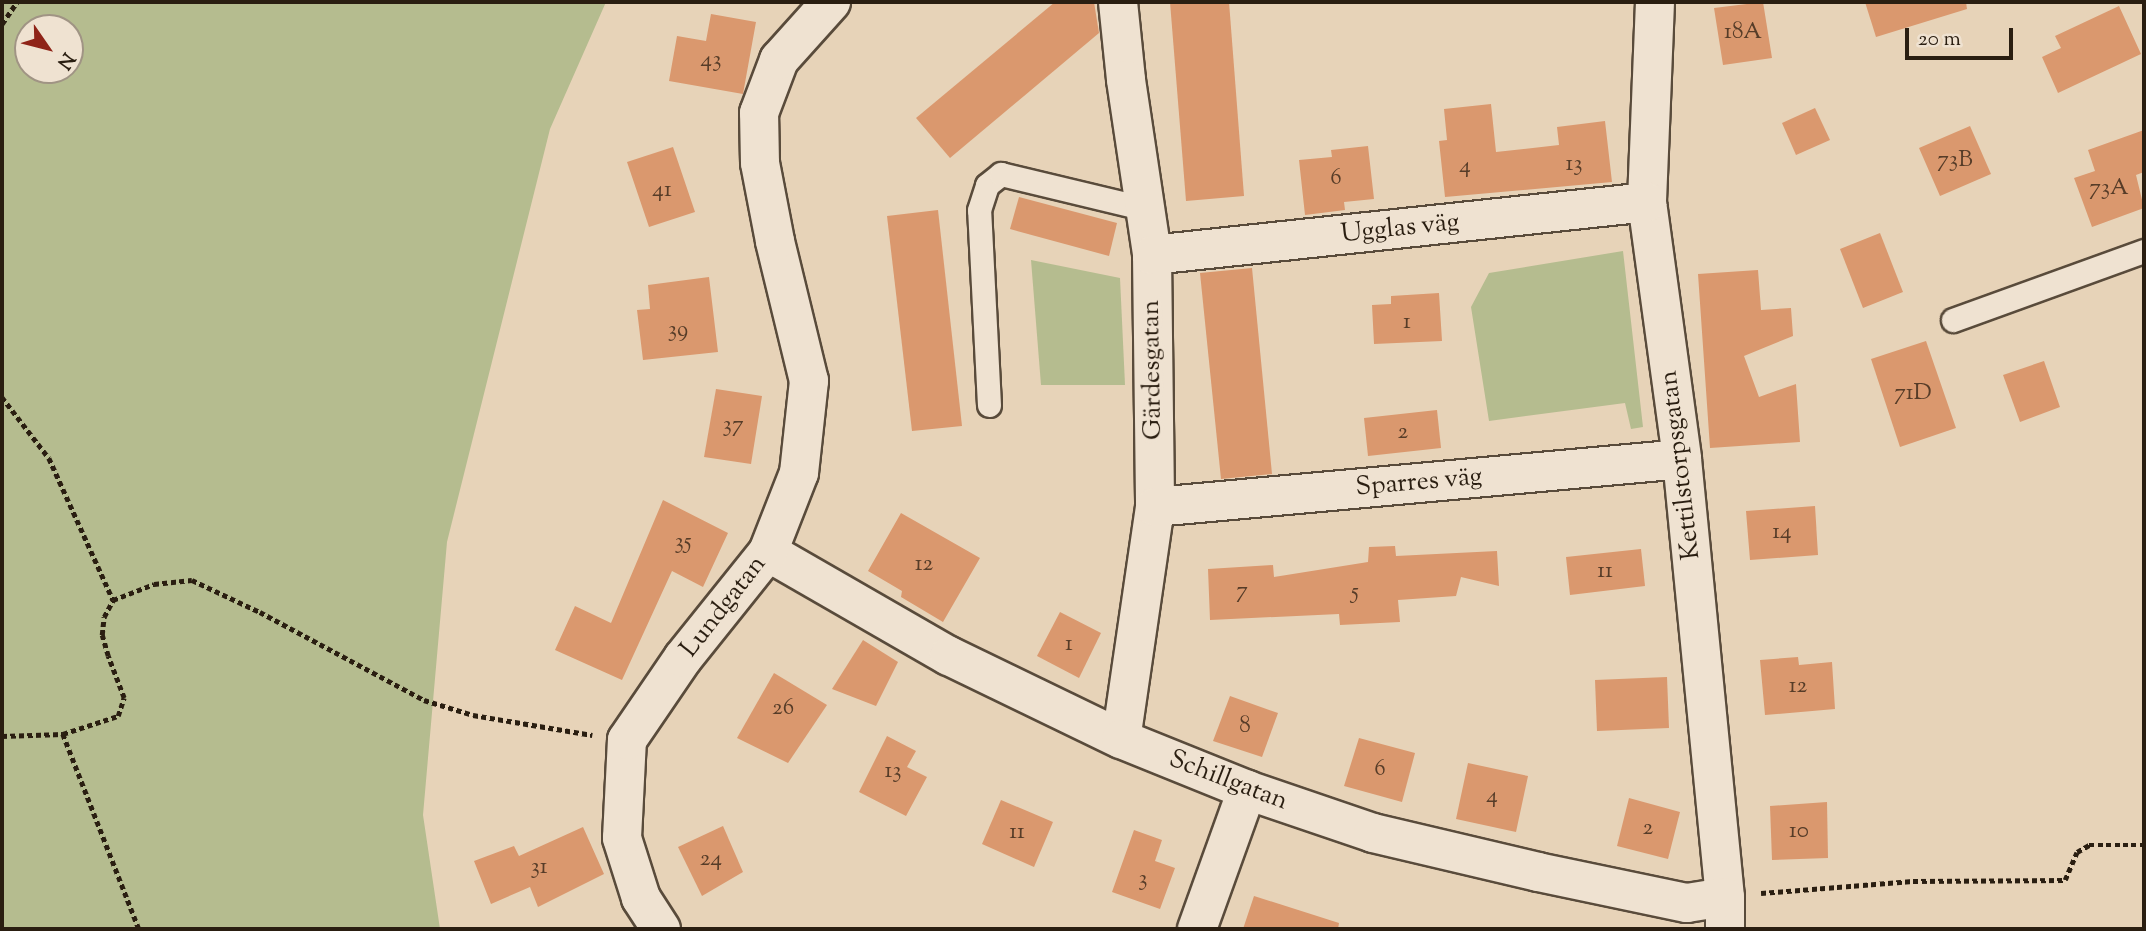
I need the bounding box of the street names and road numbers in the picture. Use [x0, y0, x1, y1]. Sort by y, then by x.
street label: Ugglas väg [1339, 207, 1461, 251]
street label: Gärdesgatan [1136, 300, 1170, 440]
street label: Kettilstorpsgatan [1654, 369, 1708, 561]
street label: Sparres väg [1354, 462, 1484, 504]
street label: Lundgatan [675, 550, 773, 664]
street label: Schillgatan [1164, 744, 1292, 818]

